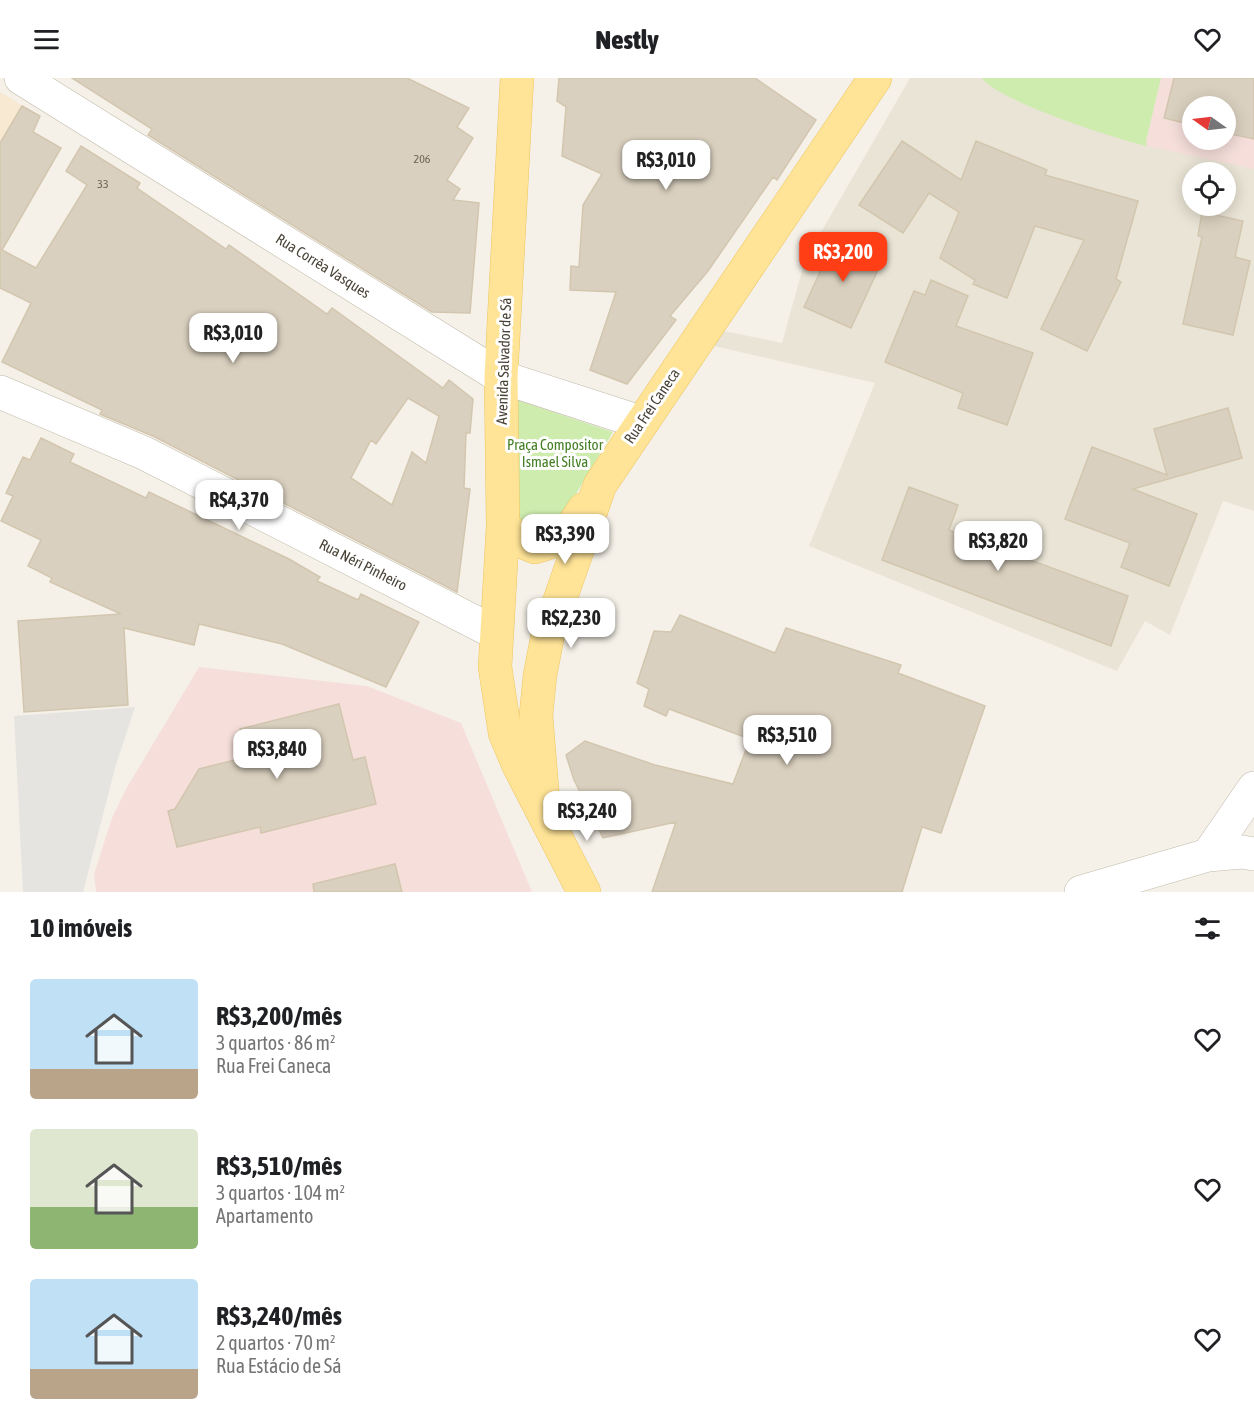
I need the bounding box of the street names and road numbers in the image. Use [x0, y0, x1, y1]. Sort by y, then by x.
street label: Rua Corrêa Vasques [273, 230, 374, 301]
street label: Avenida Salvador de Sá [493, 297, 514, 425]
street label: Rua Frei Caneca [620, 365, 683, 446]
street label: Rua Néri Pinheiro [317, 535, 410, 594]

